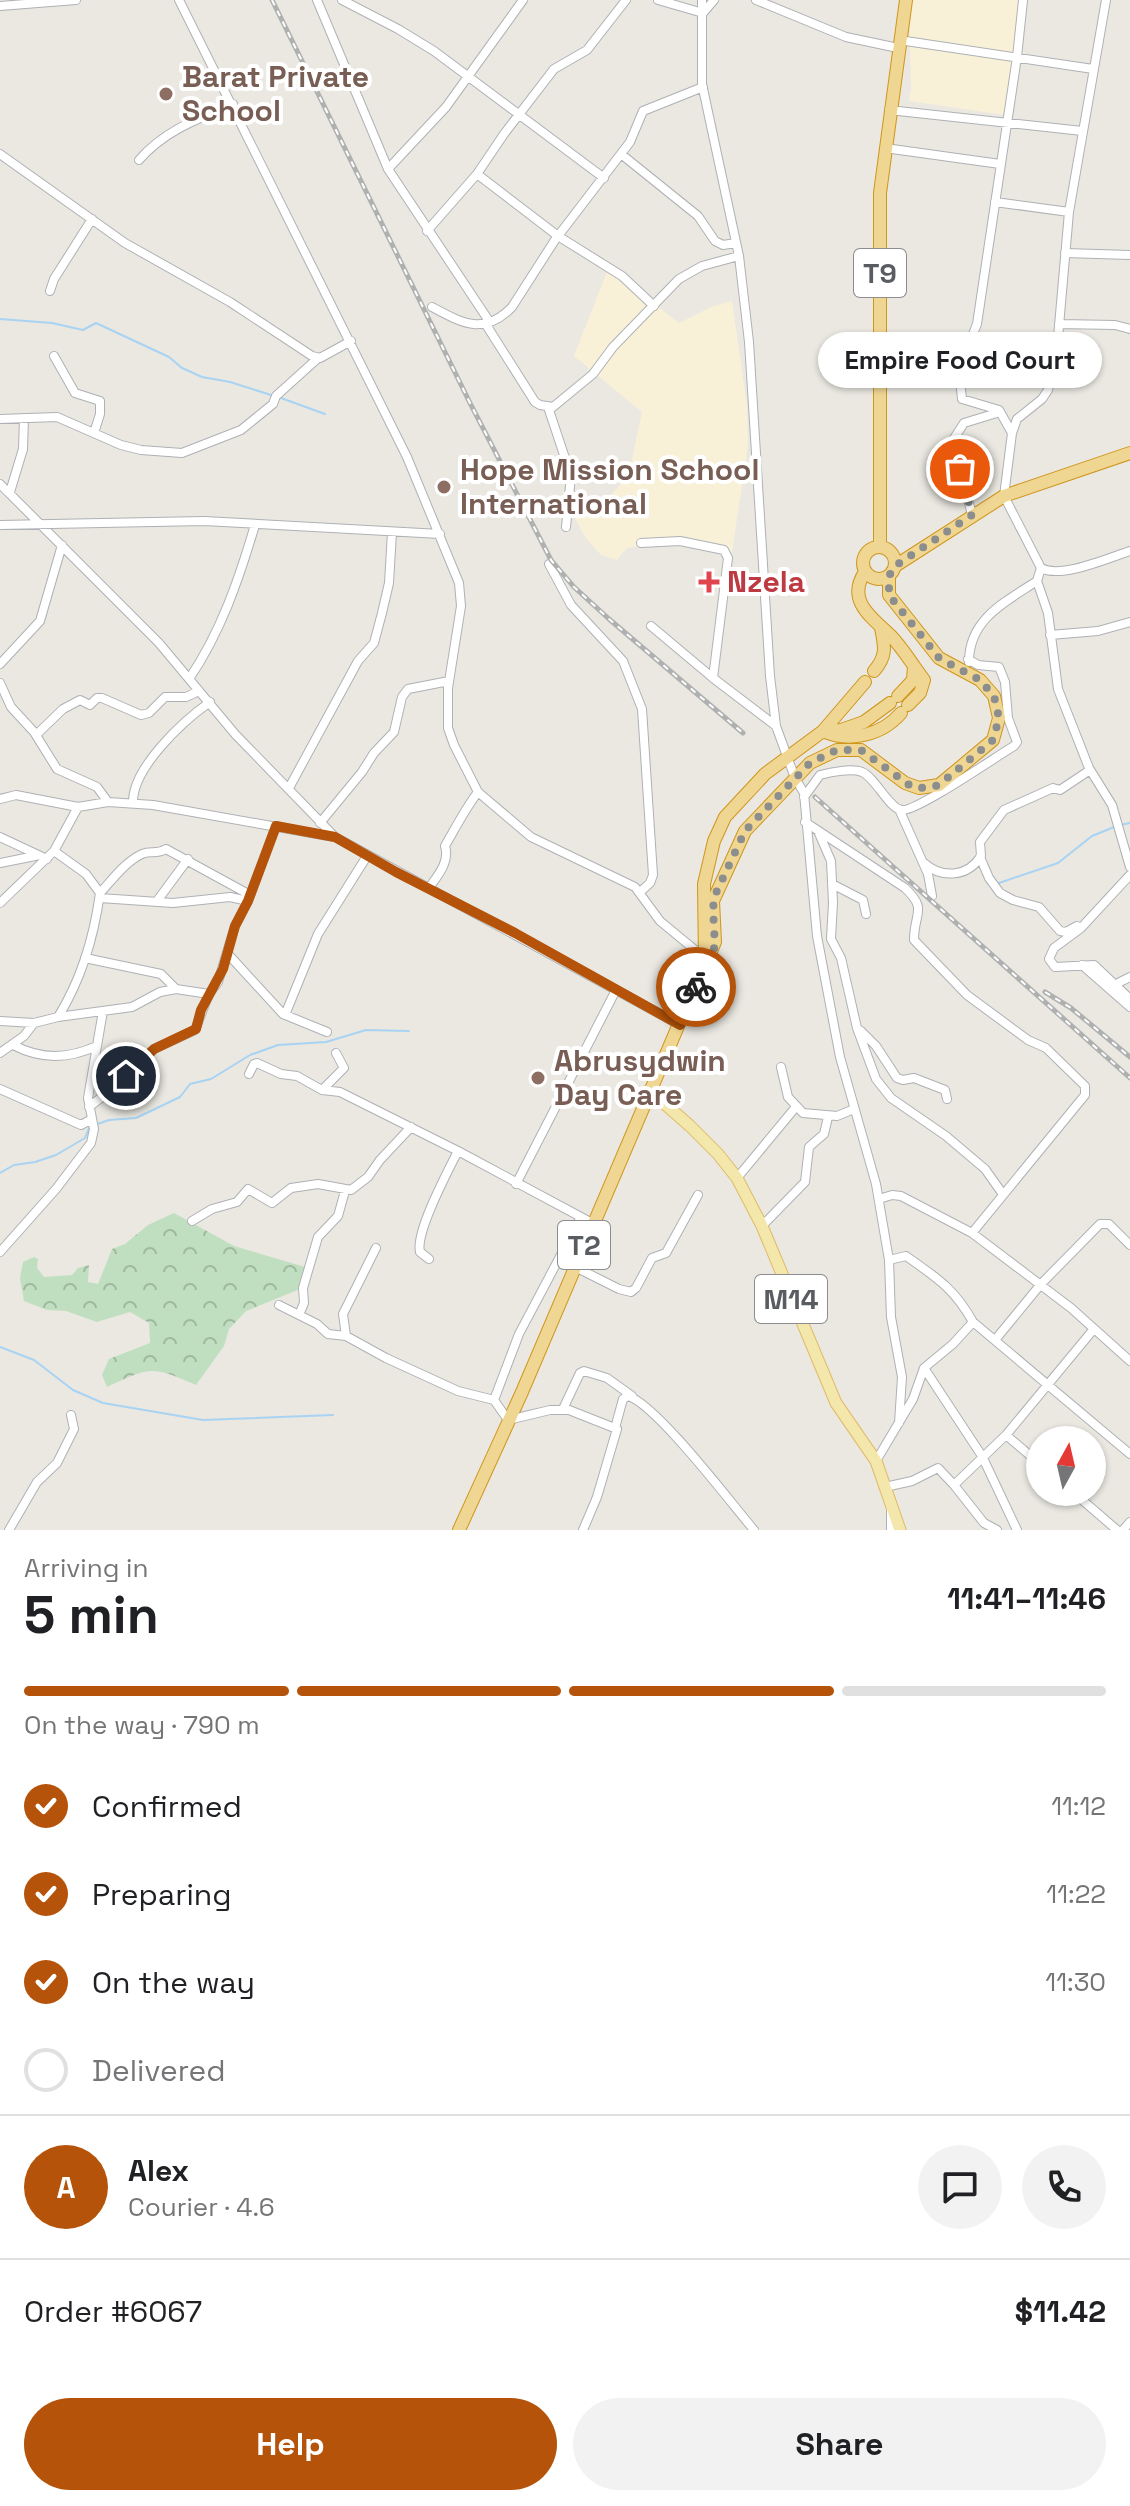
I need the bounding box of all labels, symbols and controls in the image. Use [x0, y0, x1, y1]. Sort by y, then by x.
place label: Barat Private School [182, 57, 369, 130]
marker: Barat Private School [157, 85, 175, 103]
road number: T9 [854, 249, 906, 297]
callout: Empire Food Court [818, 333, 1102, 389]
text: Empire Food Court [844, 343, 1076, 377]
pin [926, 435, 994, 503]
icon: bag [938, 447, 982, 491]
place label: Hope Mission School International [460, 450, 759, 523]
marker: Hope Mission School International [435, 478, 453, 496]
place label: Nzela [727, 562, 805, 601]
marker: Nzela [698, 571, 720, 593]
courier [656, 947, 736, 1027]
icon: bike [674, 965, 718, 1009]
place label: Abrusydwin Day Care [554, 1041, 726, 1114]
pin [92, 1042, 160, 1110]
icon: home [104, 1054, 148, 1098]
marker: Abrusydwin Day Care [529, 1069, 547, 1087]
road number: T2 [558, 1221, 610, 1269]
road number: M14 [755, 1275, 827, 1323]
north arrow [1026, 1426, 1106, 1506]
map controls [1026, 1426, 1106, 1506]
text: Arriving in [24, 1551, 148, 1585]
text: 11:41–11:46 [947, 1579, 1106, 1618]
text: 5 min [24, 1582, 159, 1648]
text: On the way · 790 m [24, 1708, 260, 1742]
icon: check [24, 1784, 68, 1828]
text: Confirmed [92, 1787, 242, 1826]
text: 11:12 [1051, 1789, 1106, 1823]
icon: check [24, 1872, 68, 1916]
text: Preparing [92, 1875, 231, 1914]
text: 11:22 [1046, 1877, 1106, 1911]
icon: check [24, 1960, 68, 2004]
text: On the way [92, 1963, 255, 2002]
text: 11:30 [1045, 1965, 1106, 1999]
text: Delivered [92, 2051, 226, 2090]
button: chat [918, 2145, 1002, 2229]
button: phone [1022, 2145, 1106, 2229]
text: Alex [128, 2151, 189, 2190]
text: A [56, 2168, 76, 2207]
text: Courier · 4.6 [128, 2190, 275, 2224]
text: Order #6067 [24, 2292, 202, 2331]
text: $11.42 [1015, 2292, 1106, 2331]
button: Help [24, 2398, 557, 2490]
button: Share [573, 2398, 1106, 2490]

